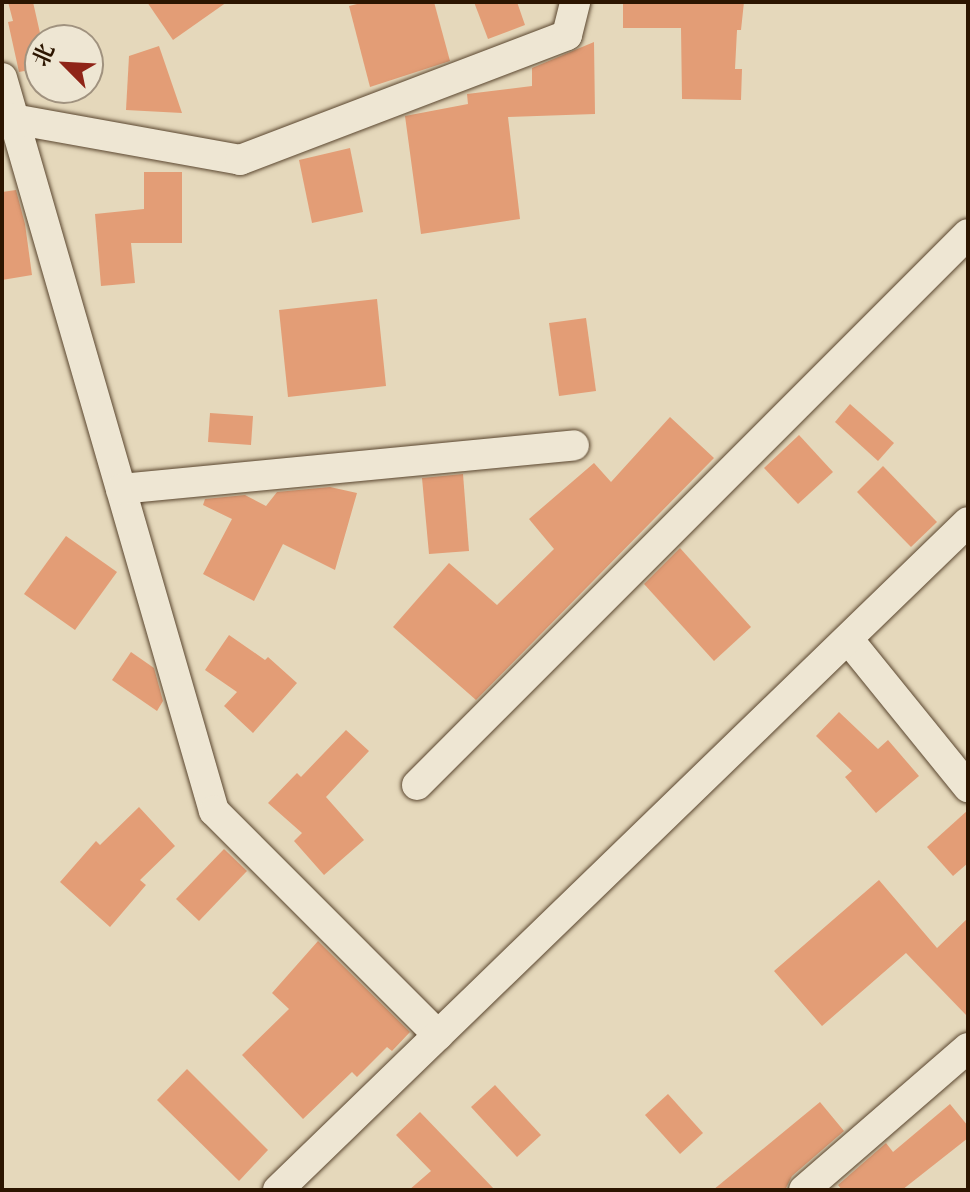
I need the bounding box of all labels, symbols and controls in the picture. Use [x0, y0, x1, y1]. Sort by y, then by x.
north arrow [24, 24, 104, 104]
text: 北 [27, 39, 60, 70]

